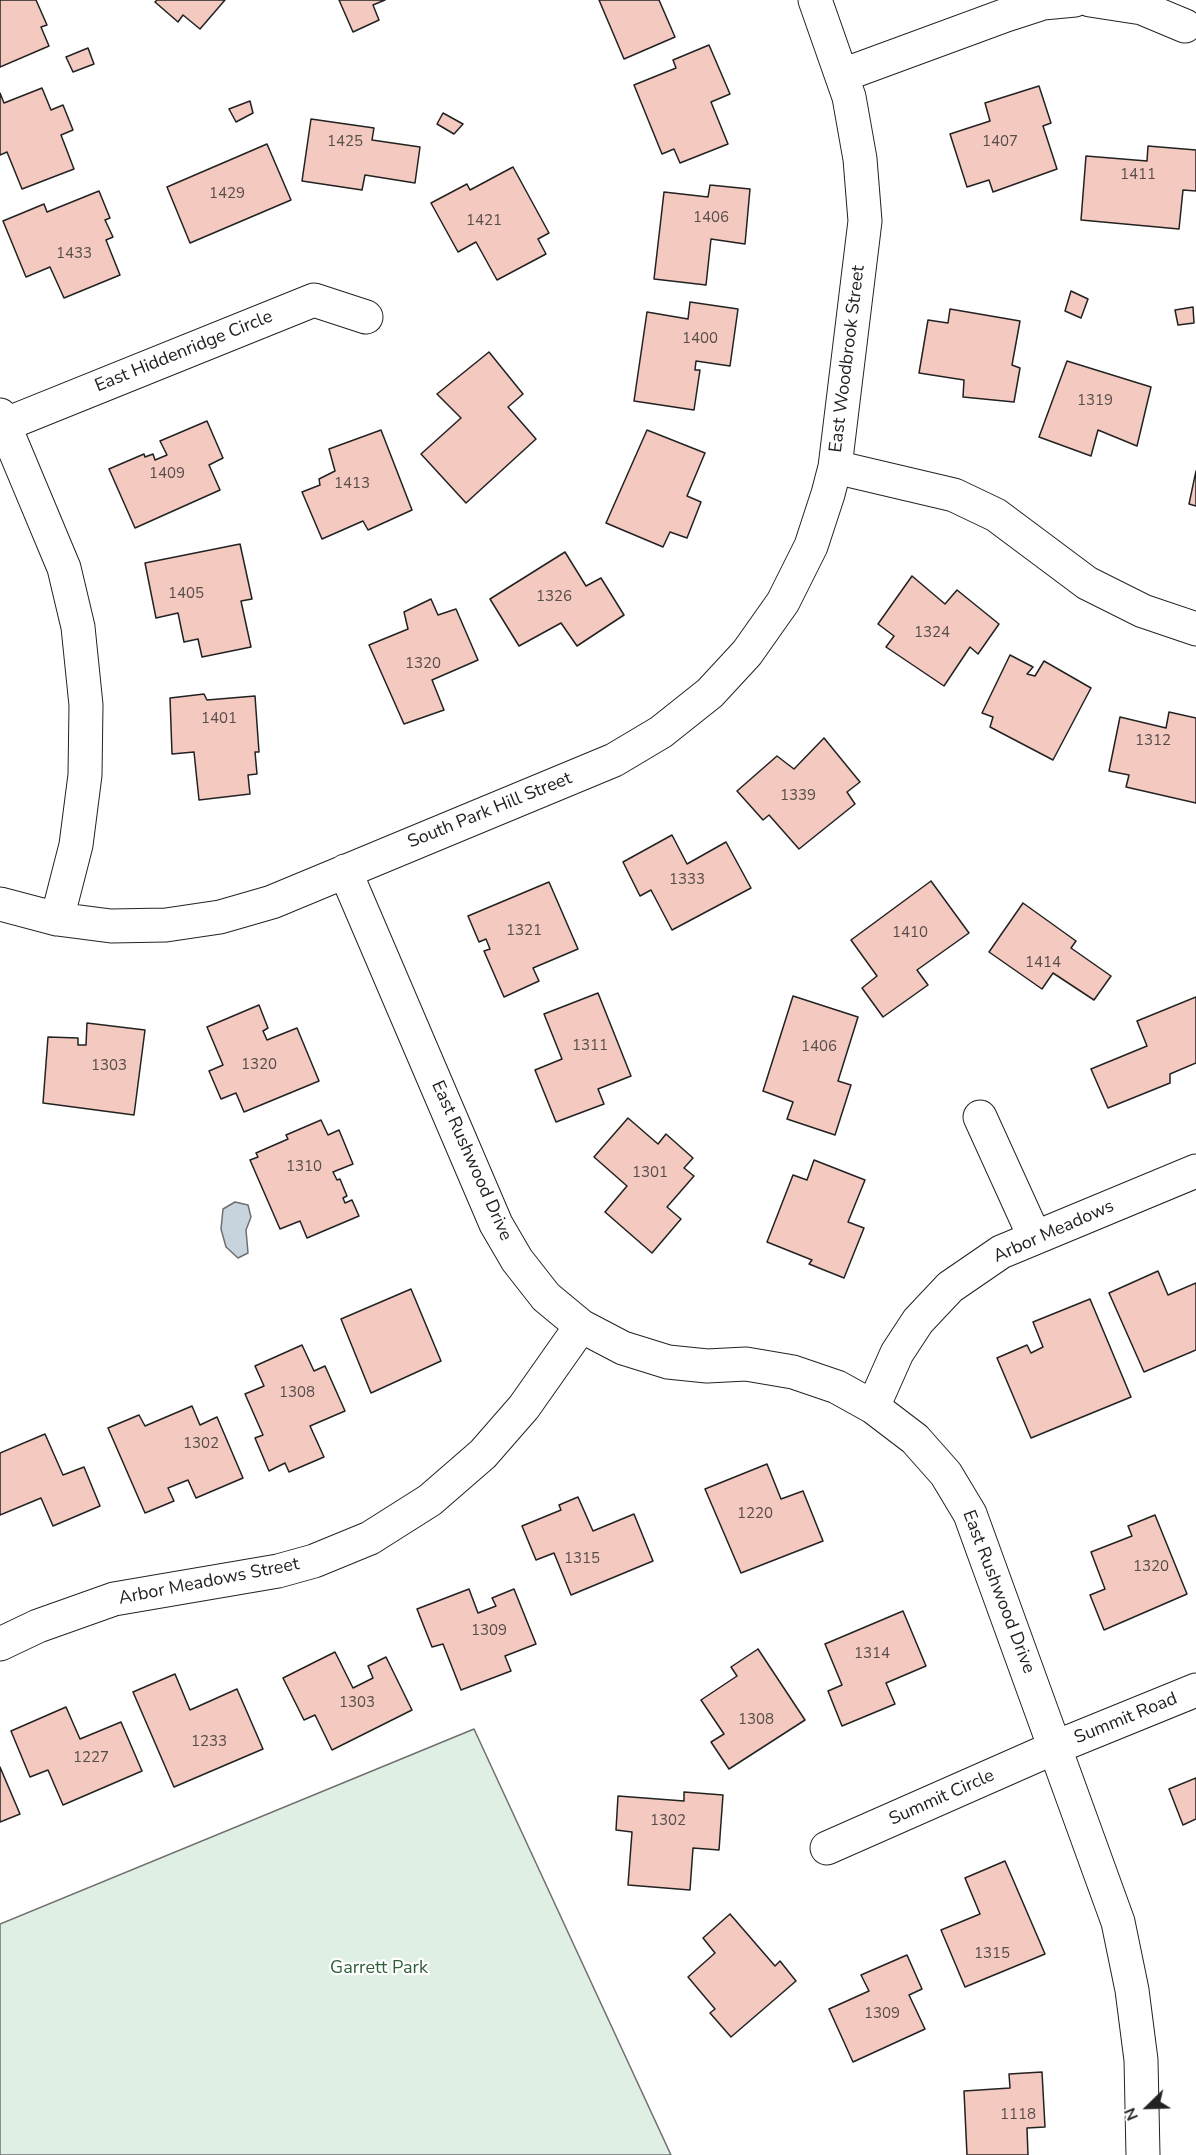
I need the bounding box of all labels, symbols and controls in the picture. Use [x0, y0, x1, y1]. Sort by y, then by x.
house number: 1425 [327, 133, 363, 151]
house number: 1407 [982, 133, 1018, 151]
house number: 1411 [1120, 166, 1156, 184]
house number: 1429 [209, 185, 245, 203]
house number: 1406 [693, 209, 729, 227]
house number: 1421 [466, 212, 502, 230]
house number: 1433 [56, 245, 92, 263]
street label: East Woodbrook Street [826, 264, 870, 454]
street label: East Hiddenridge Circle [92, 306, 276, 398]
house number: 1400 [682, 330, 718, 348]
house number: 1319 [1077, 392, 1113, 410]
house number: 1409 [149, 465, 185, 483]
house number: 1413 [334, 475, 370, 493]
house number: 1405 [168, 585, 204, 603]
house number: 1326 [536, 588, 572, 606]
house number: 1324 [914, 624, 950, 642]
house number: 1320 [405, 655, 441, 673]
house number: 1401 [201, 710, 237, 728]
house number: 1312 [1135, 732, 1171, 750]
street label: South Park Hill Street [405, 768, 575, 854]
house number: 1339 [780, 787, 816, 805]
house number: 1333 [669, 871, 705, 889]
house number: 1321 [506, 922, 542, 940]
house number: 1410 [892, 924, 928, 942]
house number: 1414 [1025, 954, 1061, 972]
house number: 1311 [572, 1037, 608, 1055]
house number: 1406 [801, 1038, 837, 1056]
house number: 1320 [241, 1056, 277, 1074]
house number: 1303 [91, 1057, 127, 1075]
street label: East Rushwood Drive [426, 1078, 516, 1244]
house number: 1310 [286, 1158, 322, 1176]
house number: 1301 [632, 1164, 668, 1182]
street label: Arbor Meadows [990, 1196, 1118, 1268]
house number: 1308 [279, 1384, 315, 1402]
house number: 1302 [183, 1435, 219, 1453]
house number: 1220 [737, 1505, 773, 1523]
street label: East Rushwood Drive [957, 1507, 1039, 1677]
house number: 1315 [564, 1550, 600, 1568]
street label: Arbor Meadows Street [117, 1554, 301, 1610]
house number: 1320 [1133, 1558, 1169, 1576]
house number: 1309 [471, 1622, 507, 1640]
house number: 1314 [854, 1645, 890, 1663]
street label: Summit Road [1071, 1689, 1181, 1749]
house number: 1303 [339, 1694, 375, 1712]
house number: 1308 [738, 1711, 774, 1729]
house number: 1233 [191, 1733, 227, 1751]
house number: 1227 [73, 1749, 109, 1767]
street label: Summit Circle [886, 1765, 998, 1831]
house number: 1302 [650, 1812, 686, 1830]
house number: 1315 [974, 1945, 1010, 1963]
park label: Garrett Park [330, 1958, 428, 1980]
house number: 1309 [864, 2005, 900, 2023]
north arrow [1118, 2077, 1178, 2137]
text: N [1119, 2104, 1144, 2124]
house number: 1118 [1000, 2106, 1036, 2124]

